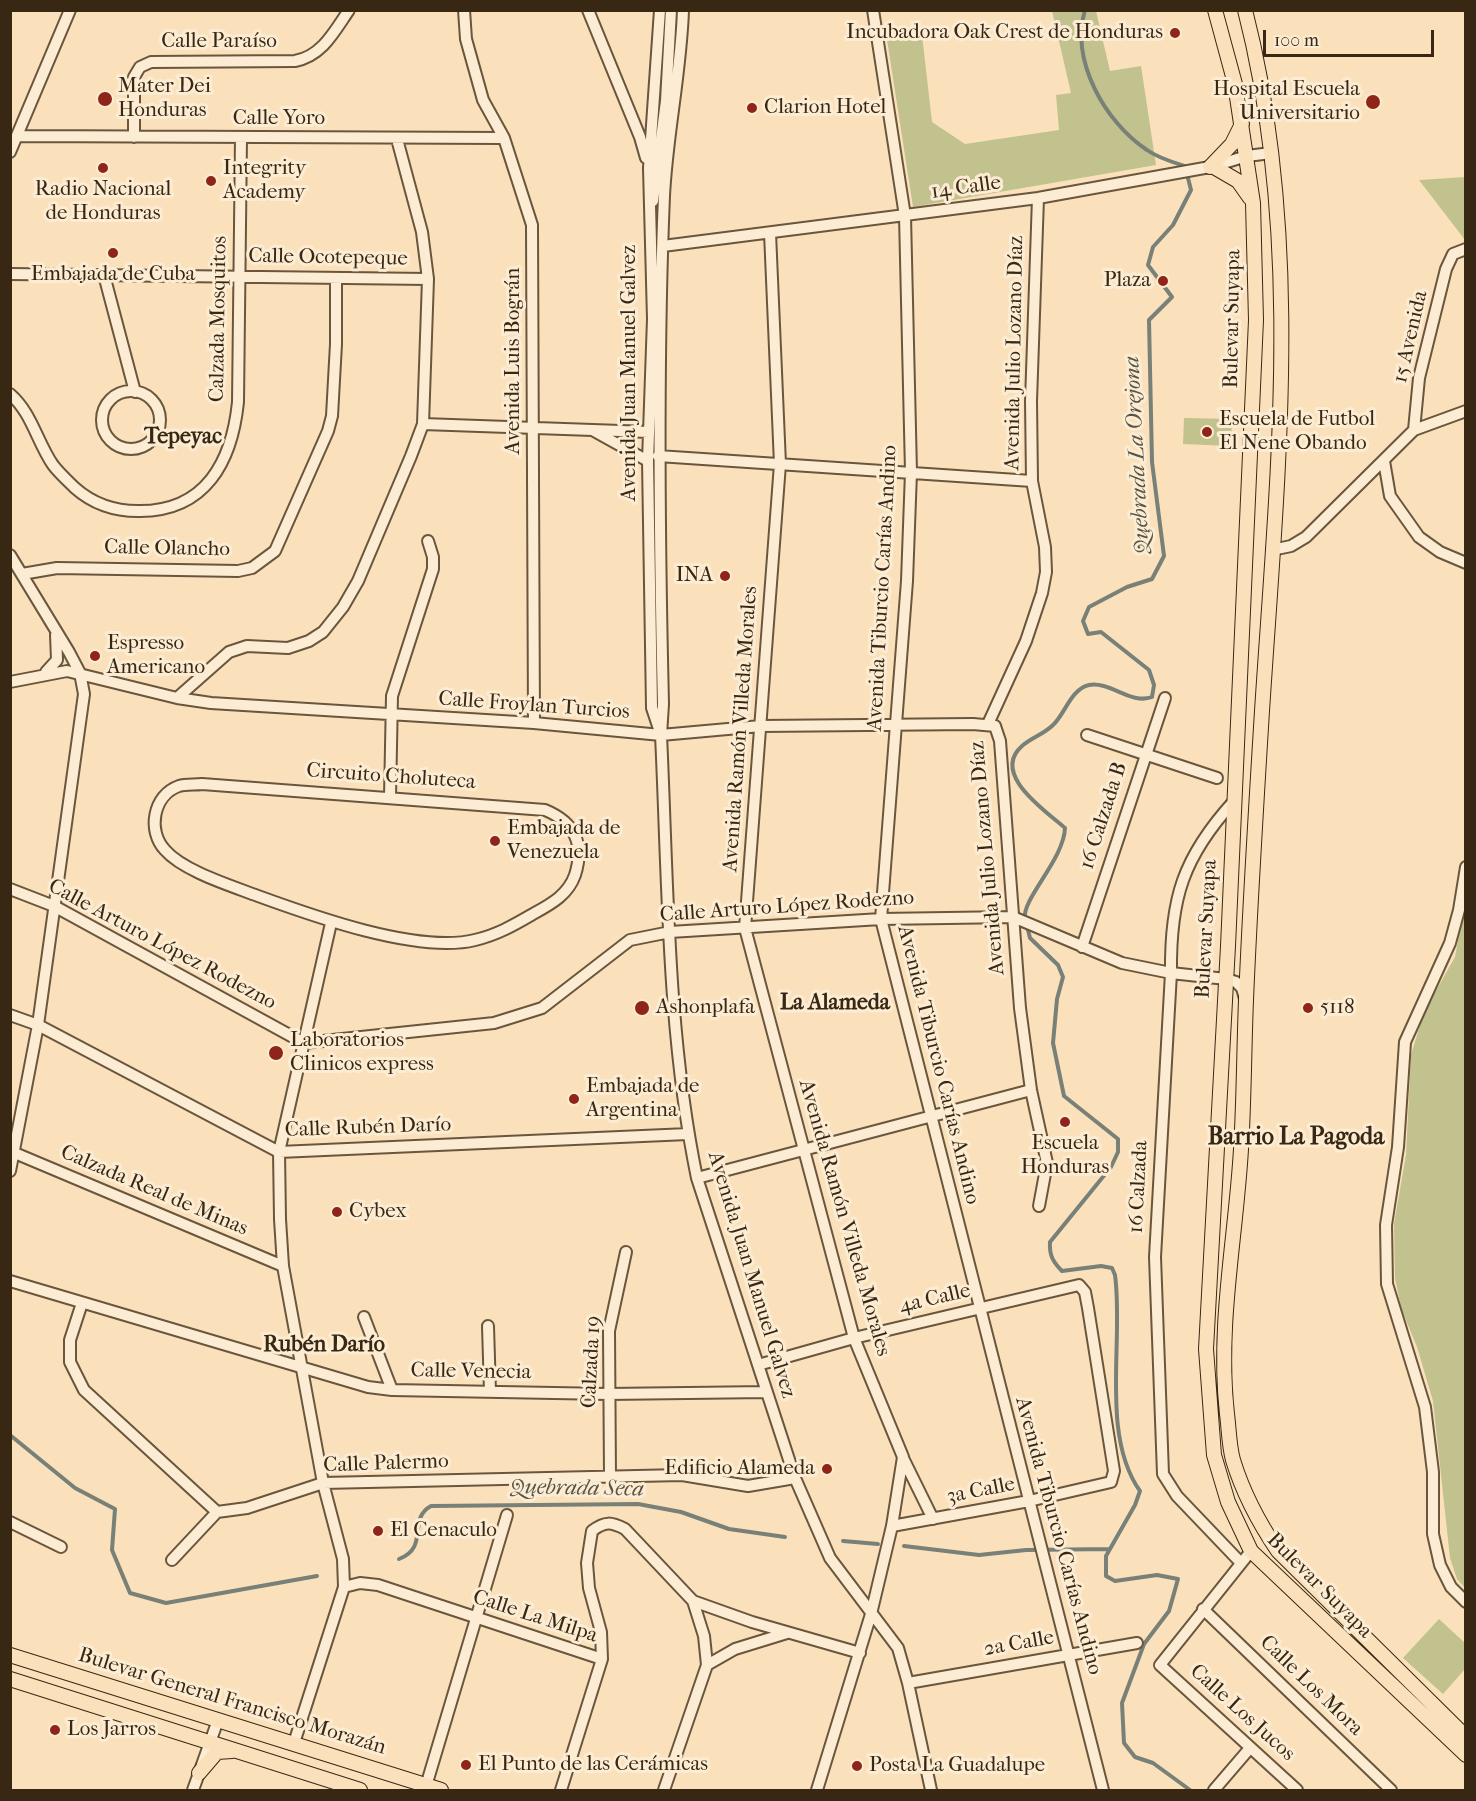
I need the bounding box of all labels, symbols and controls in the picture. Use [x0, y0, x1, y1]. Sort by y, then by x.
scale bar [1266, 18, 1437, 56]
place label: Incubadora Oak Crest de Honduras [846, 20, 1163, 46]
marker: Incubadora Oak Crest de Honduras [1168, 26, 1182, 40]
street label: Calle Paraíso [161, 29, 277, 55]
text: 100 m [1274, 30, 1319, 51]
place label: Mater Dei Honduras [118, 74, 211, 124]
place label: Hospital Escuela Universitario [1213, 77, 1360, 127]
marker: Mater Dei Honduras [96, 90, 114, 108]
marker: Hospital Escuela Universitario [1364, 93, 1382, 111]
place label: Clarion Hotel [764, 95, 886, 121]
marker: Clarion Hotel [745, 101, 759, 115]
street label: Calle Yoro [233, 106, 325, 132]
place label: Integrity Academy [223, 156, 306, 206]
marker: Radio Nacional de Honduras [96, 161, 110, 175]
street label: 14 Calle [930, 171, 1002, 205]
marker: Integrity Academy [204, 174, 218, 188]
place label: Radio Nacional de Honduras [35, 177, 171, 227]
street label: Avenida Julio Lozano Díaz [1000, 235, 1030, 471]
street label: Calzada Mosquitos [205, 236, 233, 402]
street label: Calle Ocotepeque [248, 244, 408, 272]
street label: Avenida Juan Manuel Galvez [617, 245, 643, 501]
marker: Embajada de Cuba [106, 246, 120, 260]
street label: Bulevar Suyapa [1219, 249, 1247, 389]
place label: Embajada de Cuba [31, 262, 195, 288]
street label: Avenida Luis Bográn [501, 267, 527, 455]
place label: Plaza [1104, 268, 1151, 294]
marker: Plaza [1156, 274, 1170, 288]
street label: 15 Avenida [1388, 288, 1434, 386]
water label: Quebrada La Orejona [1120, 355, 1156, 555]
place label: Escuela de Futbol El Nene Obando [1219, 407, 1375, 457]
district label: Tepeyac [144, 425, 222, 451]
marker: Escuela de Futbol El Nene Obando [1200, 425, 1214, 439]
street label: Avenida Tiburcio Carías Andino [863, 444, 903, 732]
street label: Calle Olancho [104, 535, 230, 563]
place label: INA [676, 563, 713, 589]
marker: INA [718, 569, 732, 583]
street label: Avenida Ramón Villeda Morales [718, 585, 764, 873]
place label: Espresso Americano [107, 631, 205, 681]
marker: Espresso Americano [88, 649, 102, 663]
street label: Calle Froylan Turcios [438, 687, 630, 725]
street label: Avenida Julio Lozano Díaz [965, 740, 1011, 976]
street label: Circuito Choluteca [306, 759, 476, 795]
street label: 16 Calzada B [1075, 759, 1133, 873]
place label: Embajada de Venezuela [507, 816, 620, 866]
marker: Embajada de Venezuela [488, 834, 502, 848]
street label: Bulevar Suyapa [1191, 859, 1223, 999]
street label: Calle Arturo López Rodezno [44, 874, 280, 1016]
street label: Calle Arturo López Rodezno [659, 886, 915, 928]
street label: Avenida Tiburcio Carías Andino [891, 923, 985, 1207]
district label: La Alameda [780, 991, 890, 1017]
place label: Ashonplafa [656, 995, 755, 1021]
place label: 5118 [1320, 995, 1355, 1021]
marker: Ashonplafa [633, 999, 651, 1017]
marker: 5118 [1301, 1001, 1315, 1015]
place label: Laboratorios Clinicos express [290, 1028, 434, 1078]
marker: Laboratorios Clinicos express [267, 1044, 285, 1062]
place label: Embajada de Argentina [586, 1074, 699, 1124]
street label: Avenida Ramón Villeda Morales [792, 1077, 896, 1359]
marker: Embajada de Argentina [567, 1092, 581, 1106]
street label: Calle Rubén Darío [284, 1113, 452, 1143]
marker: Escuela Honduras [1058, 1115, 1072, 1129]
district label: Barrio La Pagoda [1208, 1124, 1384, 1152]
place label: Escuela Honduras [1021, 1131, 1109, 1181]
street label: Calzada Real de Minas [57, 1140, 251, 1242]
street label: 16 Calzada [1124, 1140, 1154, 1234]
street label: Avenida Juan Manuel Galvez [701, 1149, 801, 1401]
place label: Cybex [349, 1199, 406, 1225]
marker: Cybex [330, 1205, 344, 1219]
street label: 4a Calle [897, 1279, 973, 1319]
street label: Calzada 19 [577, 1315, 607, 1409]
district label: Rubén Darío [263, 1333, 385, 1359]
street label: Calle Venecia [410, 1358, 532, 1386]
street label: Avenida Tiburcio Carías Andino [1009, 1394, 1107, 1678]
street label: Calle Palermo [323, 1449, 449, 1479]
place label: Edificio Alameda [664, 1456, 815, 1482]
marker: Edificio Alameda [820, 1462, 834, 1476]
street label: 3a Calle [945, 1472, 1017, 1510]
water label: Quebrada Seca [510, 1475, 644, 1503]
place label: El Cenaculo [390, 1518, 497, 1544]
marker: El Cenaculo [371, 1524, 385, 1538]
street label: Bulevar Suyapa [1261, 1528, 1377, 1644]
street label: Calle La Milpa [470, 1585, 600, 1649]
street label: 2a Calle [982, 1625, 1056, 1663]
street label: Calle Los Mora [1254, 1630, 1368, 1742]
street label: Bulevar General Francisco Morazán [75, 1643, 389, 1761]
street label: Calle Los Jucos [1184, 1659, 1300, 1767]
place label: Los Jarros [67, 1717, 156, 1743]
marker: Los Jarros [48, 1723, 62, 1737]
place label: El Punto de las Cerámicas [478, 1752, 708, 1778]
place label: Posta La Guadalupe [869, 1753, 1045, 1779]
marker: El Punto de las Cerámicas [459, 1758, 473, 1772]
marker: Posta La Guadalupe [850, 1759, 864, 1773]

